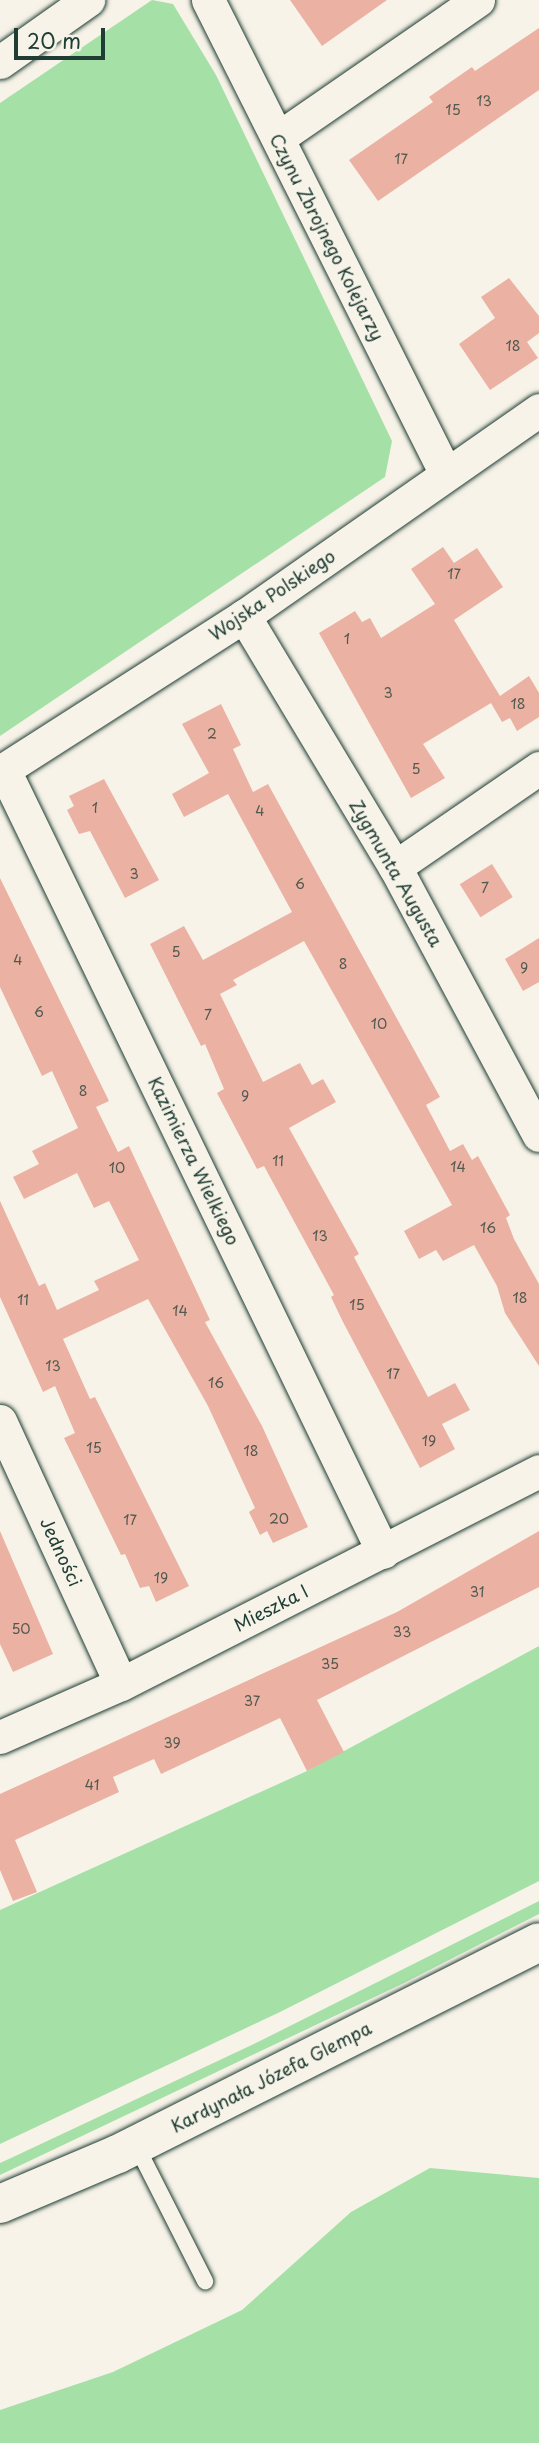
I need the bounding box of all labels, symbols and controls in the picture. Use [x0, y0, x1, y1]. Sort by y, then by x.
scale bar [18, 14, 108, 58]
text: 20 m [27, 24, 81, 56]
house number: 13 [476, 93, 492, 109]
house number: 15 [445, 102, 461, 118]
street label: Czynu Zbrojnego Kolejarzy [265, 130, 389, 344]
house number: 17 [394, 151, 408, 167]
house number: 18 [505, 338, 521, 354]
street label: Wojska Polskiego [205, 545, 339, 645]
house number: 17 [447, 566, 461, 582]
house number: 1 [344, 631, 350, 647]
house number: 3 [383, 685, 393, 701]
house number: 18 [510, 696, 526, 712]
house number: 2 [207, 726, 217, 742]
house number: 5 [411, 761, 421, 777]
street label: Zygmunta Augusta [345, 796, 447, 950]
house number: 1 [92, 800, 98, 816]
house number: 4 [255, 803, 265, 819]
house number: 3 [129, 866, 139, 882]
house number: 6 [295, 876, 305, 892]
house number: 7 [481, 880, 489, 896]
house number: 5 [171, 944, 181, 960]
house number: 4 [13, 952, 23, 968]
house number: 8 [339, 956, 347, 972]
house number: 9 [520, 960, 528, 976]
house number: 6 [34, 1004, 44, 1020]
house number: 7 [204, 1007, 212, 1023]
house number: 10 [371, 1016, 387, 1032]
street label: Kazimierza Wielkiego [144, 1073, 244, 1249]
house number: 8 [79, 1083, 87, 1099]
house number: 9 [241, 1088, 249, 1104]
house number: 11 [272, 1153, 284, 1169]
house number: 14 [450, 1159, 466, 1175]
house number: 10 [109, 1160, 125, 1176]
house number: 16 [480, 1220, 496, 1236]
house number: 13 [312, 1228, 328, 1244]
house number: 18 [512, 1290, 528, 1306]
house number: 11 [17, 1292, 29, 1308]
house number: 15 [349, 1297, 365, 1313]
house number: 14 [172, 1303, 188, 1319]
house number: 13 [45, 1358, 61, 1374]
house number: 17 [386, 1366, 400, 1382]
house number: 16 [208, 1375, 224, 1391]
house number: 19 [422, 1433, 436, 1449]
house number: 15 [86, 1440, 102, 1456]
house number: 18 [243, 1443, 259, 1459]
house number: 20 [269, 1511, 289, 1527]
house number: 17 [123, 1512, 137, 1528]
street label: Jedności [36, 1514, 86, 1590]
house number: 19 [154, 1570, 168, 1586]
street label: Mieszka I [230, 1580, 312, 1636]
house number: 31 [470, 1584, 484, 1600]
house number: 50 [11, 1621, 31, 1637]
house number: 33 [393, 1624, 411, 1640]
house number: 35 [321, 1656, 339, 1672]
house number: 37 [244, 1693, 260, 1709]
house number: 39 [163, 1735, 181, 1751]
house number: 41 [85, 1777, 99, 1793]
street label: Kardynała Józefa Glempa [166, 2016, 376, 2138]

